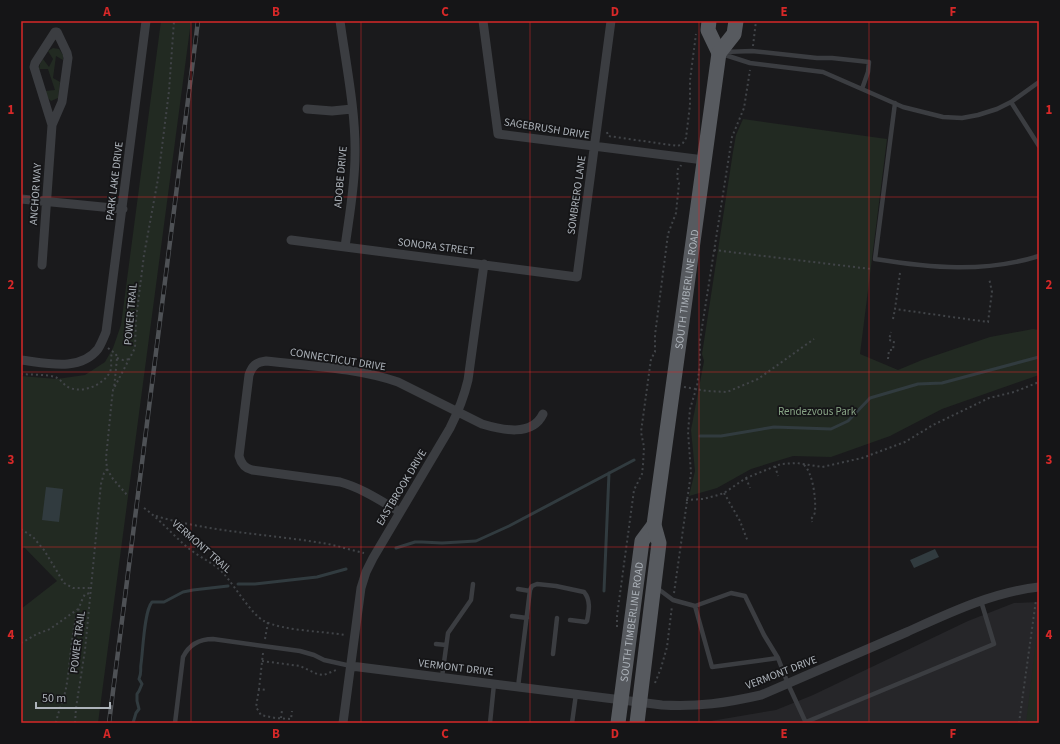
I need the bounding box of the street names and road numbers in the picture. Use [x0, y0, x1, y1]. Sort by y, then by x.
street label: SAGEBRUSH DRIVE [503, 114, 591, 143]
street label: PARK LAKE DRIVE [102, 140, 127, 221]
street label: ADOBE DRIVE [330, 145, 351, 209]
street label: SOMBRERO LANE [564, 154, 589, 236]
street label: ANCHOR WAY [26, 162, 45, 225]
street label: SOUTH TIMBERLINE ROAD [671, 228, 703, 350]
street label: SONORA STREET [397, 234, 475, 259]
street label: POWER TRAIL [120, 282, 141, 346]
street label: CONNECTICUT DRIVE [289, 345, 387, 375]
street label: EASTBROOK DRIVE [373, 446, 430, 528]
street label: VERMONT TRAIL [169, 516, 235, 577]
street label: SOUTH TIMBERLINE ROAD [617, 561, 647, 683]
street label: POWER TRAIL [66, 609, 89, 674]
street label: VERMONT DRIVE [743, 652, 819, 693]
street label: VERMONT DRIVE [417, 655, 495, 680]

